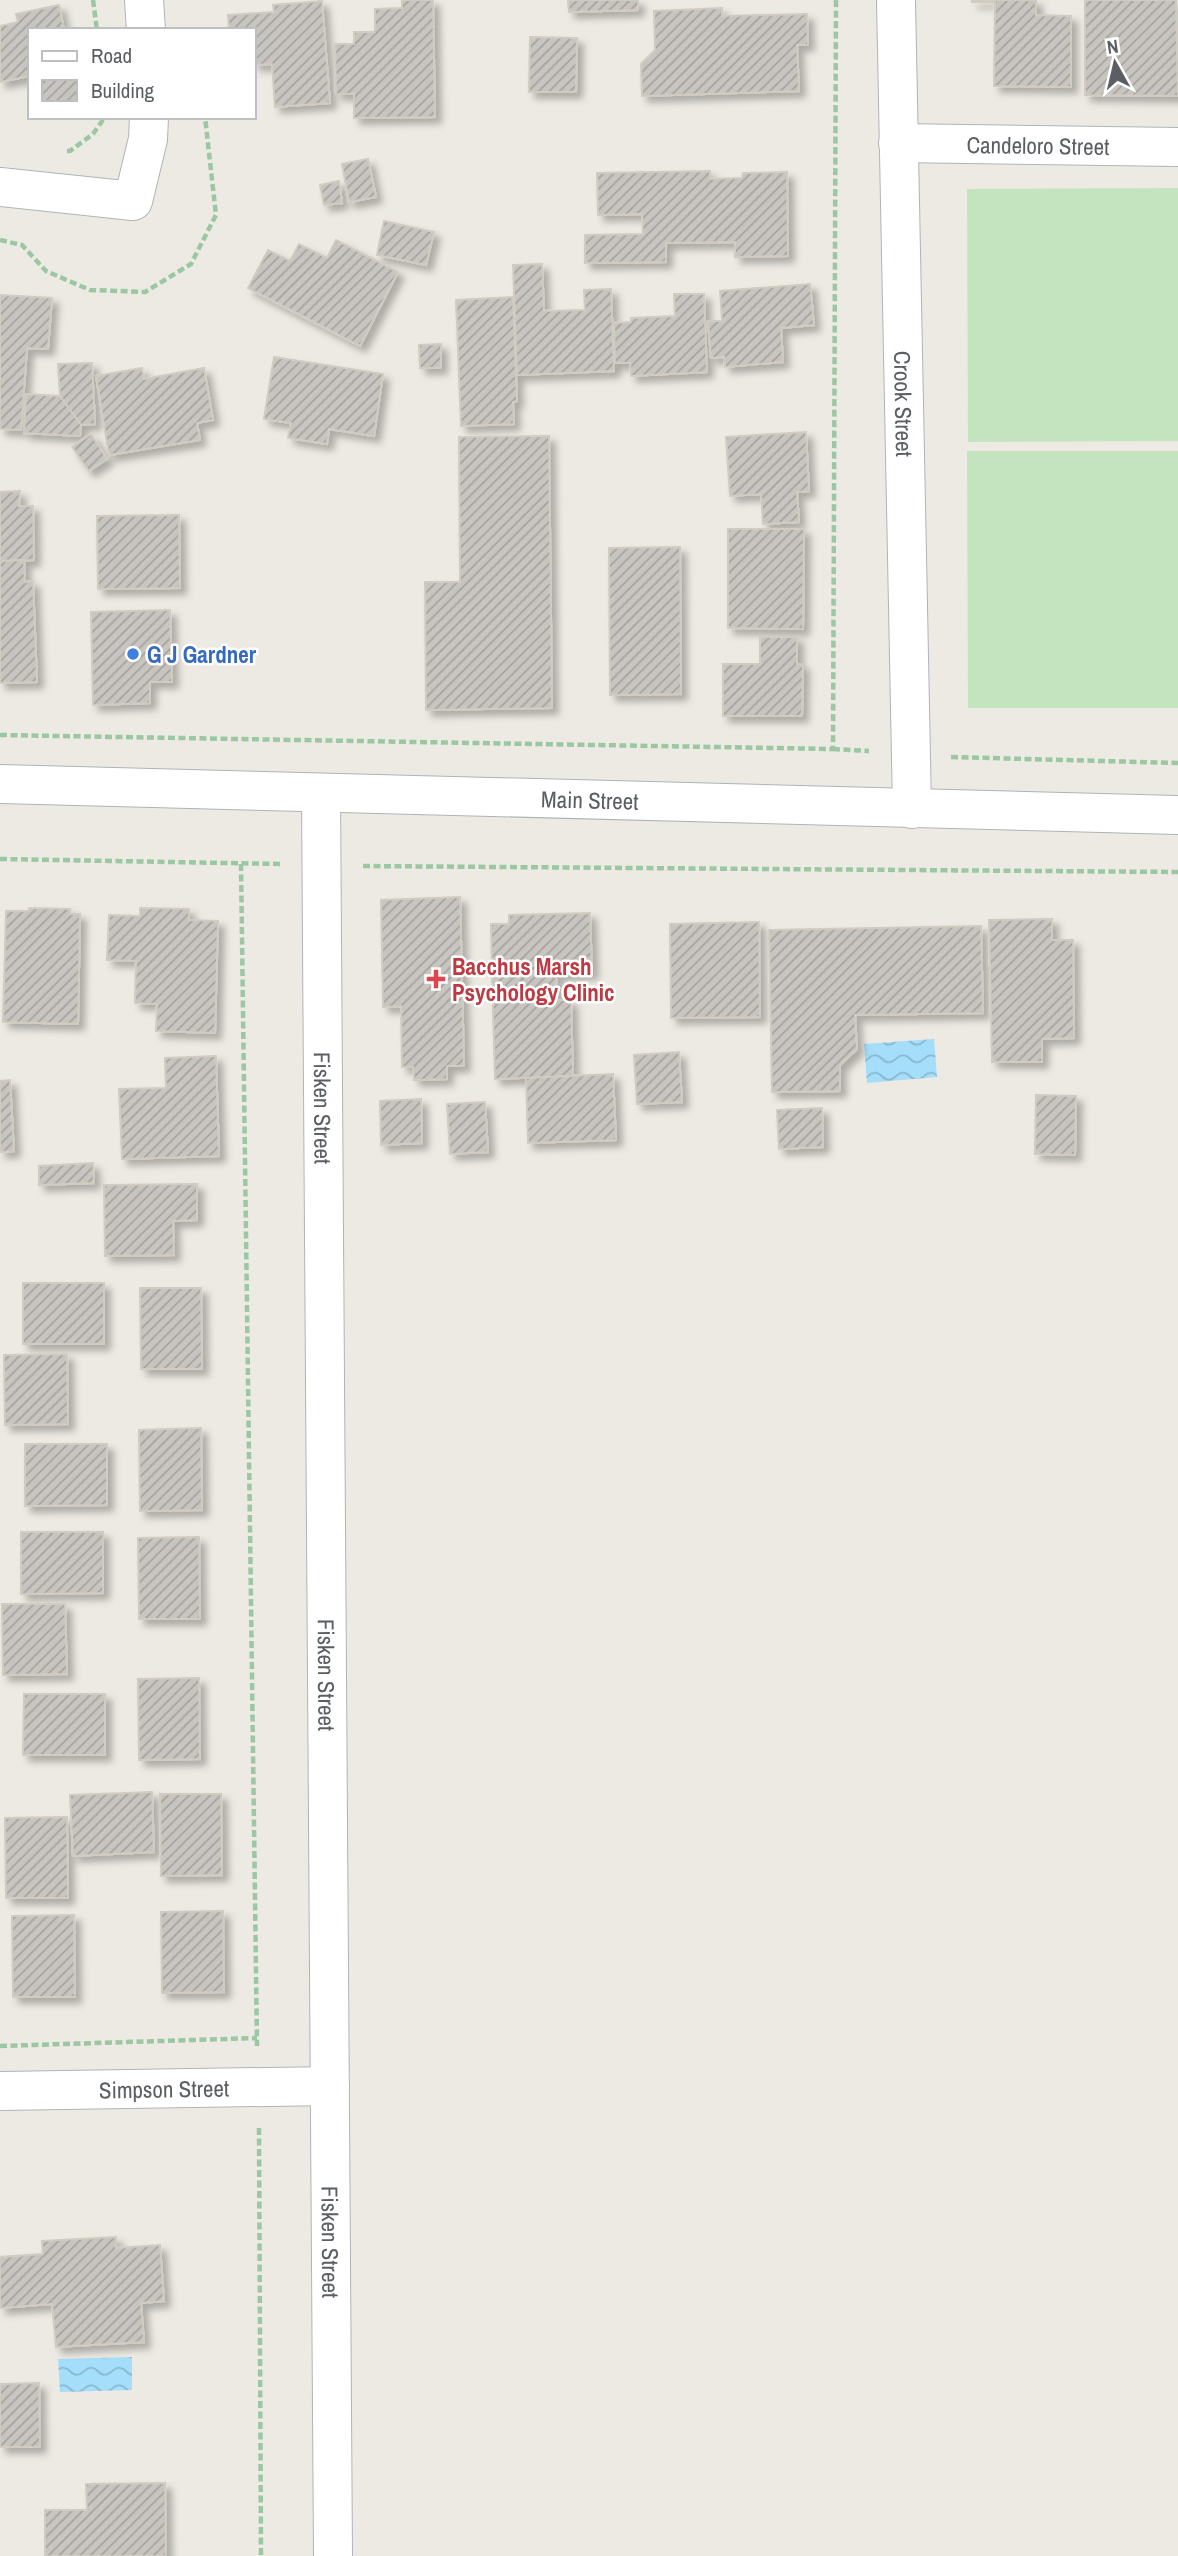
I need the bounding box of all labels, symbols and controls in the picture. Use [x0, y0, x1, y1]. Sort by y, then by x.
legend [28, 28, 256, 119]
north arrow [1080, 28, 1150, 98]
text: N [1105, 33, 1120, 60]
text: Road [91, 41, 132, 70]
text: Building [91, 76, 155, 105]
street label: Candeloro Street [966, 128, 1110, 162]
street label: Crook Street [887, 351, 921, 457]
place label: G J Gardner [147, 639, 257, 670]
marker: G J Gardner [125, 646, 141, 662]
street label: Main Street [541, 783, 639, 816]
place label: Bacchus Marsh Psychology Clinic [452, 951, 614, 1008]
marker: Bacchus Marsh Psychology Clinic [426, 969, 446, 989]
street label: Fisken Street [307, 1052, 339, 1164]
street label: Fisken Street [311, 1619, 343, 1731]
street label: Simpson Street [99, 2072, 229, 2105]
street label: Fisken Street [315, 2186, 347, 2298]

